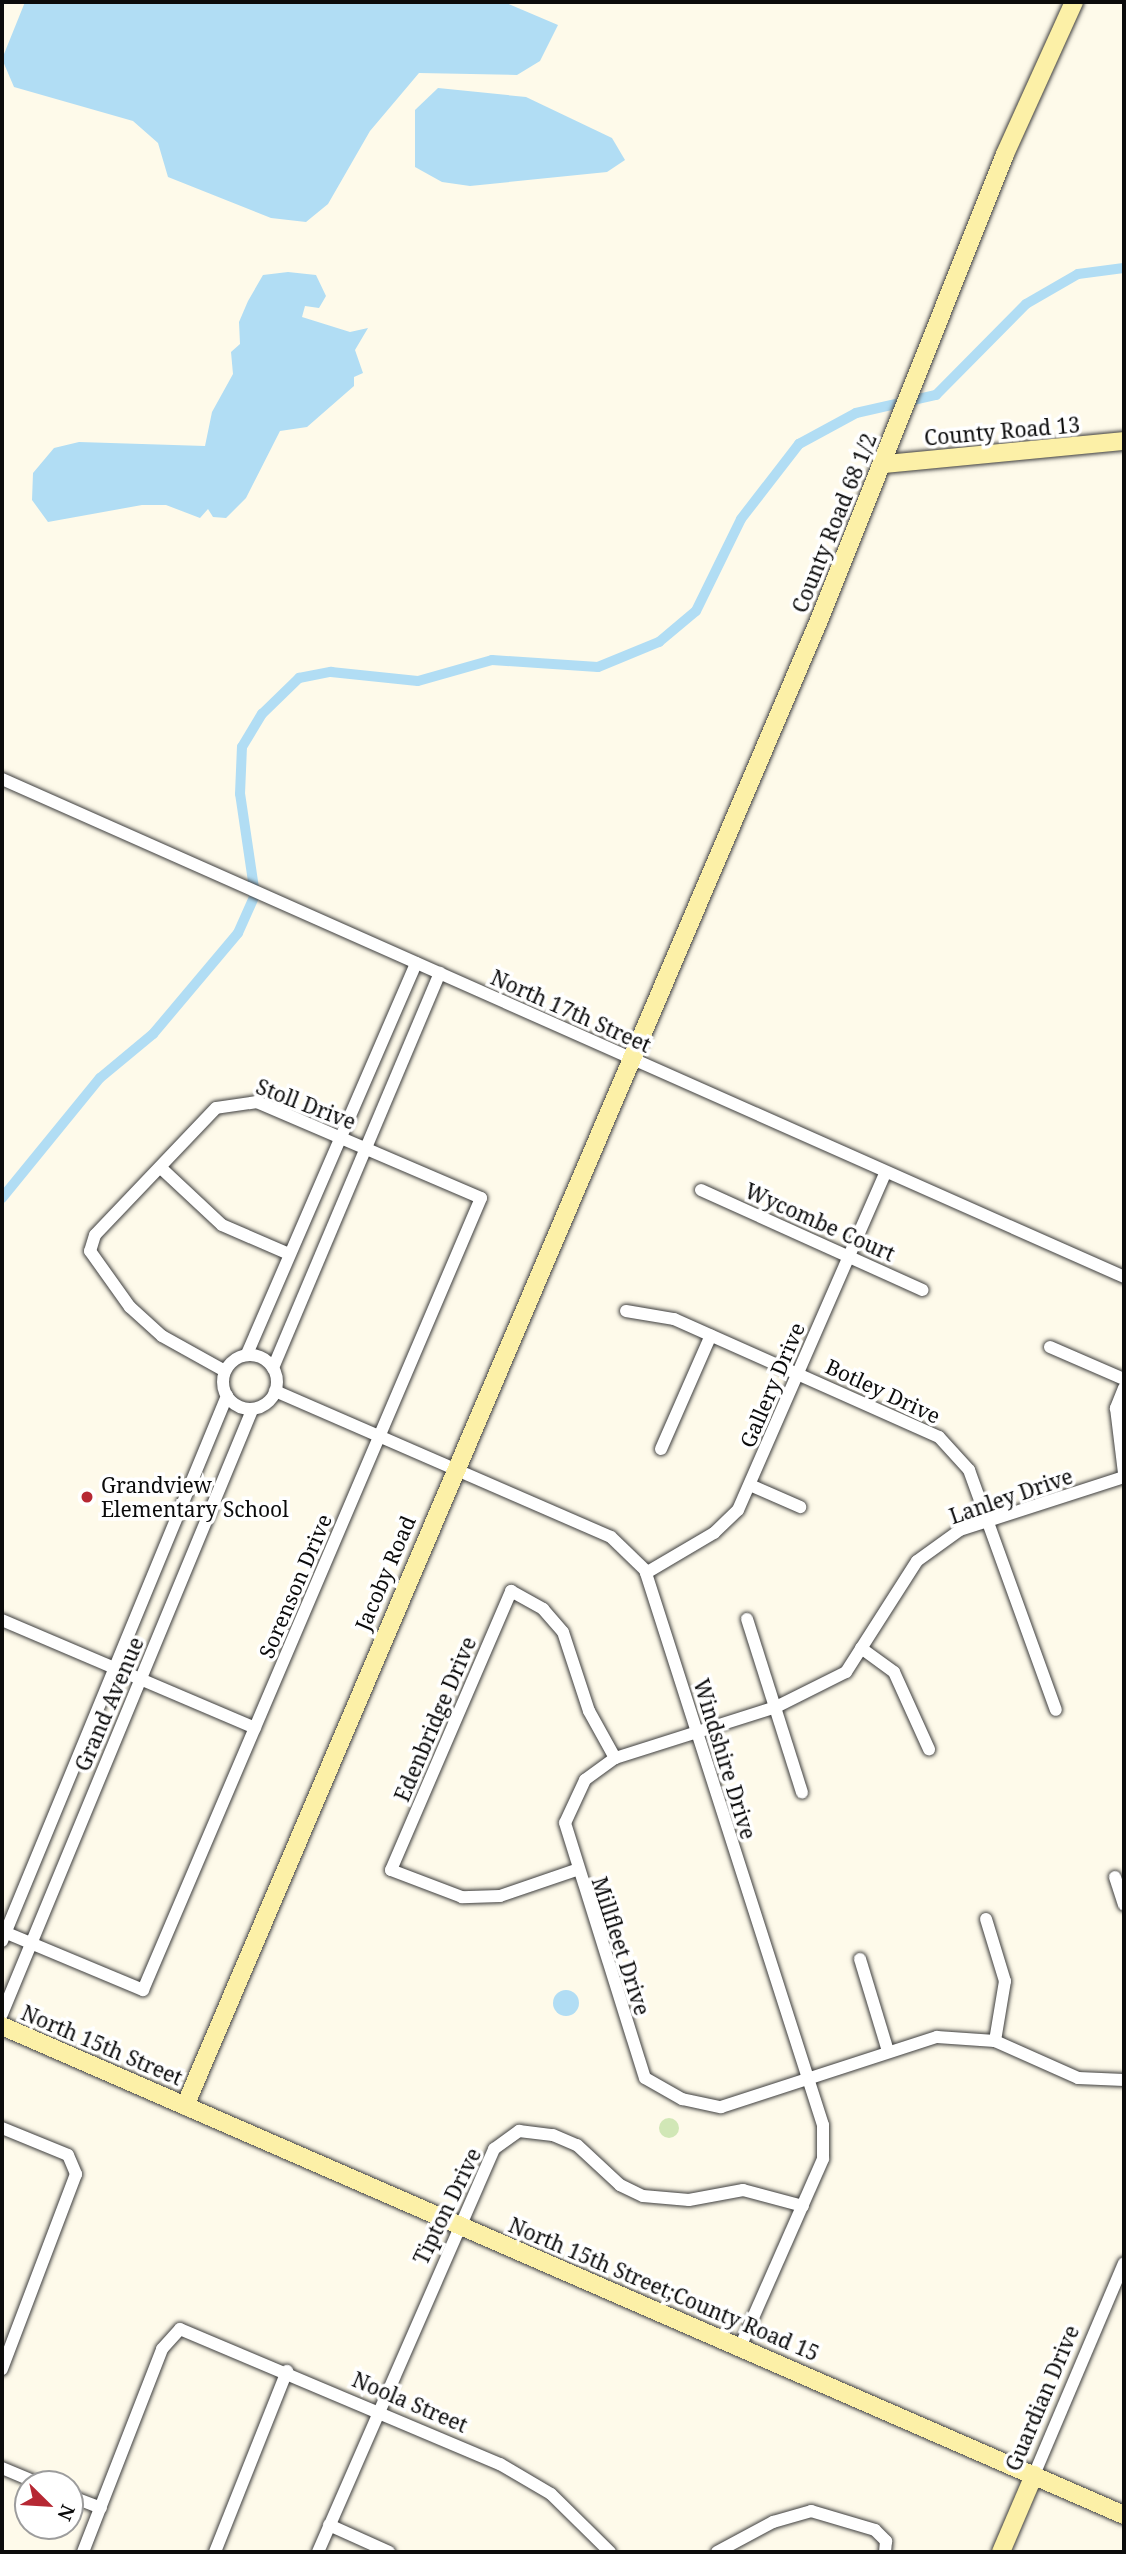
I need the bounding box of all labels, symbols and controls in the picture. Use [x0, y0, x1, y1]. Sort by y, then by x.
street label: County Road 13 [923, 412, 1081, 450]
street label: County Road 68 1/2 [787, 430, 881, 616]
street label: North 17th Street [487, 964, 655, 1058]
street label: Stoll Drive [253, 1073, 359, 1135]
street label: Wycombe Court [741, 1178, 899, 1266]
street label: Gallery Drive [734, 1319, 810, 1451]
street label: Botley Drive [822, 1353, 944, 1429]
street label: Lanley Drive [946, 1463, 1076, 1529]
place label: Grandview Elementary School [101, 1472, 289, 1522]
marker: Grandview Elementary School [79, 1489, 95, 1505]
street label: Sorenson Drive [253, 1510, 337, 1662]
street label: Jacoby Road [350, 1512, 420, 1634]
street label: Grand Avenue [69, 1633, 149, 1775]
street label: Edenbridge Drive [389, 1633, 481, 1805]
street label: Windshire Drive [689, 1676, 761, 1842]
street label: Millfleet Drive [587, 1874, 655, 2018]
street label: North 15th Street [18, 2000, 186, 2090]
street label: Tipton Drive [408, 2144, 486, 2268]
street label: North 15th Street;County Road 15 [505, 2212, 823, 2366]
street label: Guardian Drive [1000, 2321, 1084, 2475]
street label: Noola Street [349, 2366, 471, 2438]
north arrow [14, 2470, 84, 2540]
text: N [51, 2501, 81, 2525]

